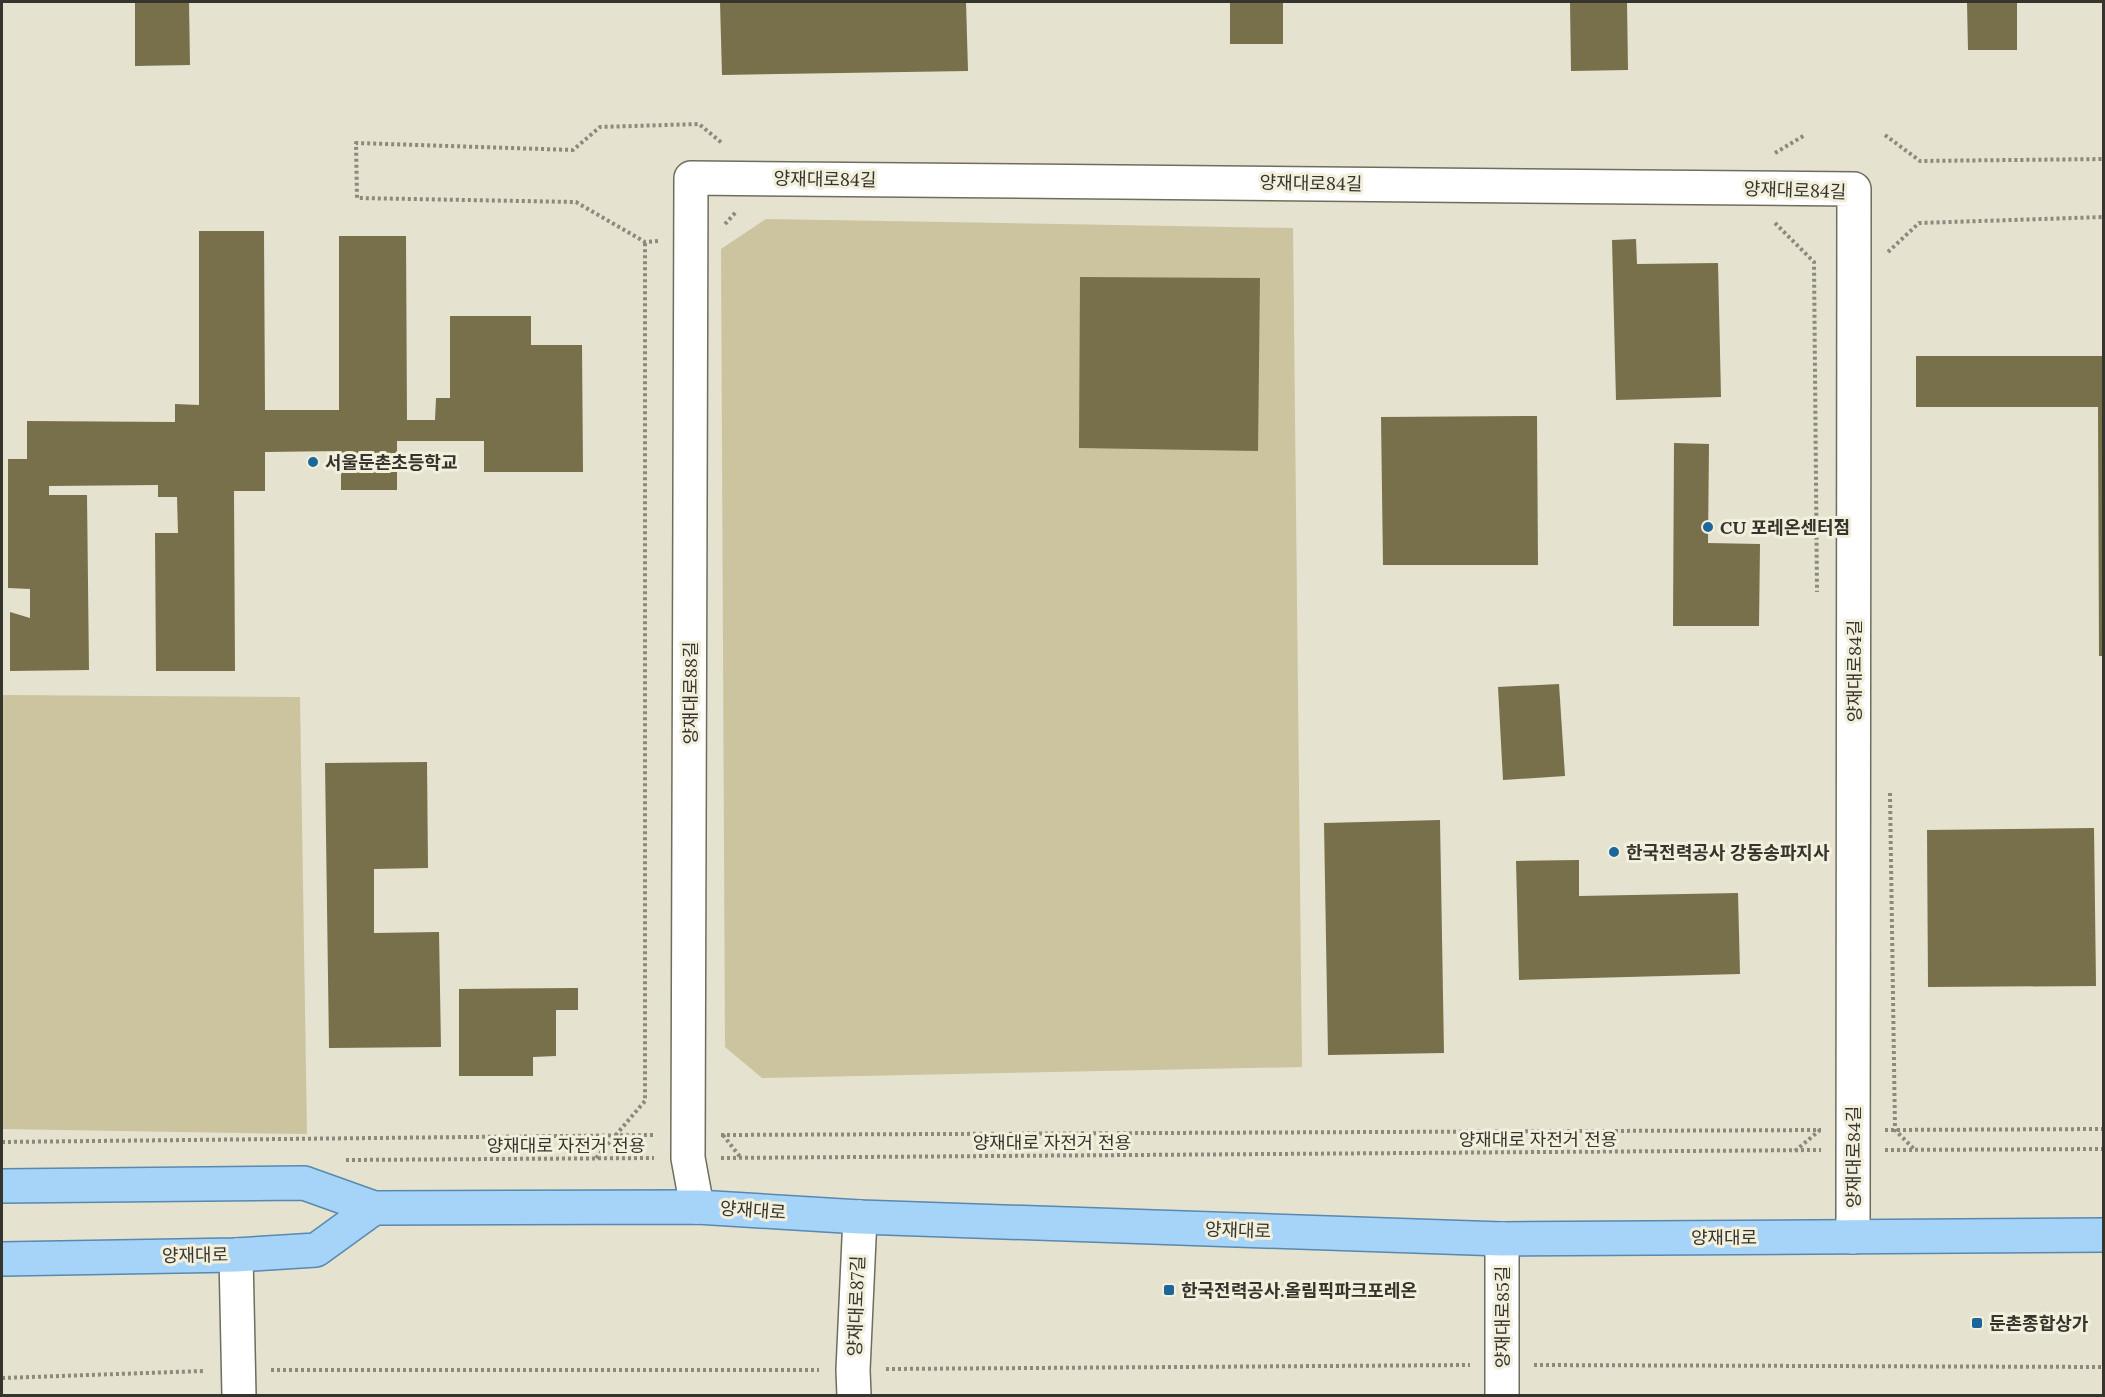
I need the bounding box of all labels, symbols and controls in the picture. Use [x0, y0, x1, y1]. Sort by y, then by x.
street label: 양재대로84길 [773, 167, 877, 191]
street label: 양재대로84길 [1259, 171, 1363, 195]
street label: 양재대로84길 [1743, 177, 1847, 203]
place label: 서울둔촌초등학교 [325, 451, 457, 474]
marker: 서울둔촌초등학교 [306, 455, 320, 469]
place label: CU 포레온센터점 [1720, 516, 1850, 539]
marker: CU 포레온센터점 [1701, 520, 1715, 534]
street label: 양재대로84길 [1843, 620, 1866, 722]
street label: 양재대로88길 [679, 641, 702, 745]
place label: 한국전력공사 강동송파지사 [1626, 841, 1830, 864]
marker: 한국전력공사 강동송파지사 [1607, 845, 1621, 859]
street label: 양재대로84길 [1842, 1106, 1865, 1208]
street label: 양재대로 자전거 전용 [1459, 1128, 1617, 1151]
street label: 양재대로 자전거 전용 [973, 1131, 1131, 1154]
street label: 양재대로 자전거 전용 [487, 1134, 645, 1157]
street label: 양재대로 [719, 1196, 787, 1224]
street label: 양재대로 [1204, 1217, 1272, 1243]
street label: 양재대로 [1691, 1226, 1757, 1249]
street label: 양재대로 [162, 1243, 228, 1267]
street label: 양재대로87길 [843, 1255, 869, 1357]
street label: 양재대로85길 [1491, 1266, 1514, 1368]
place label: 한국전력공사.올림픽파크포레온 [1181, 1279, 1417, 1302]
marker: 한국전력공사.올림픽파크포레온 [1162, 1283, 1176, 1297]
place label: 둔촌종합상가 [1989, 1312, 2089, 1335]
marker: 둔촌종합상가 [1970, 1316, 1984, 1330]

